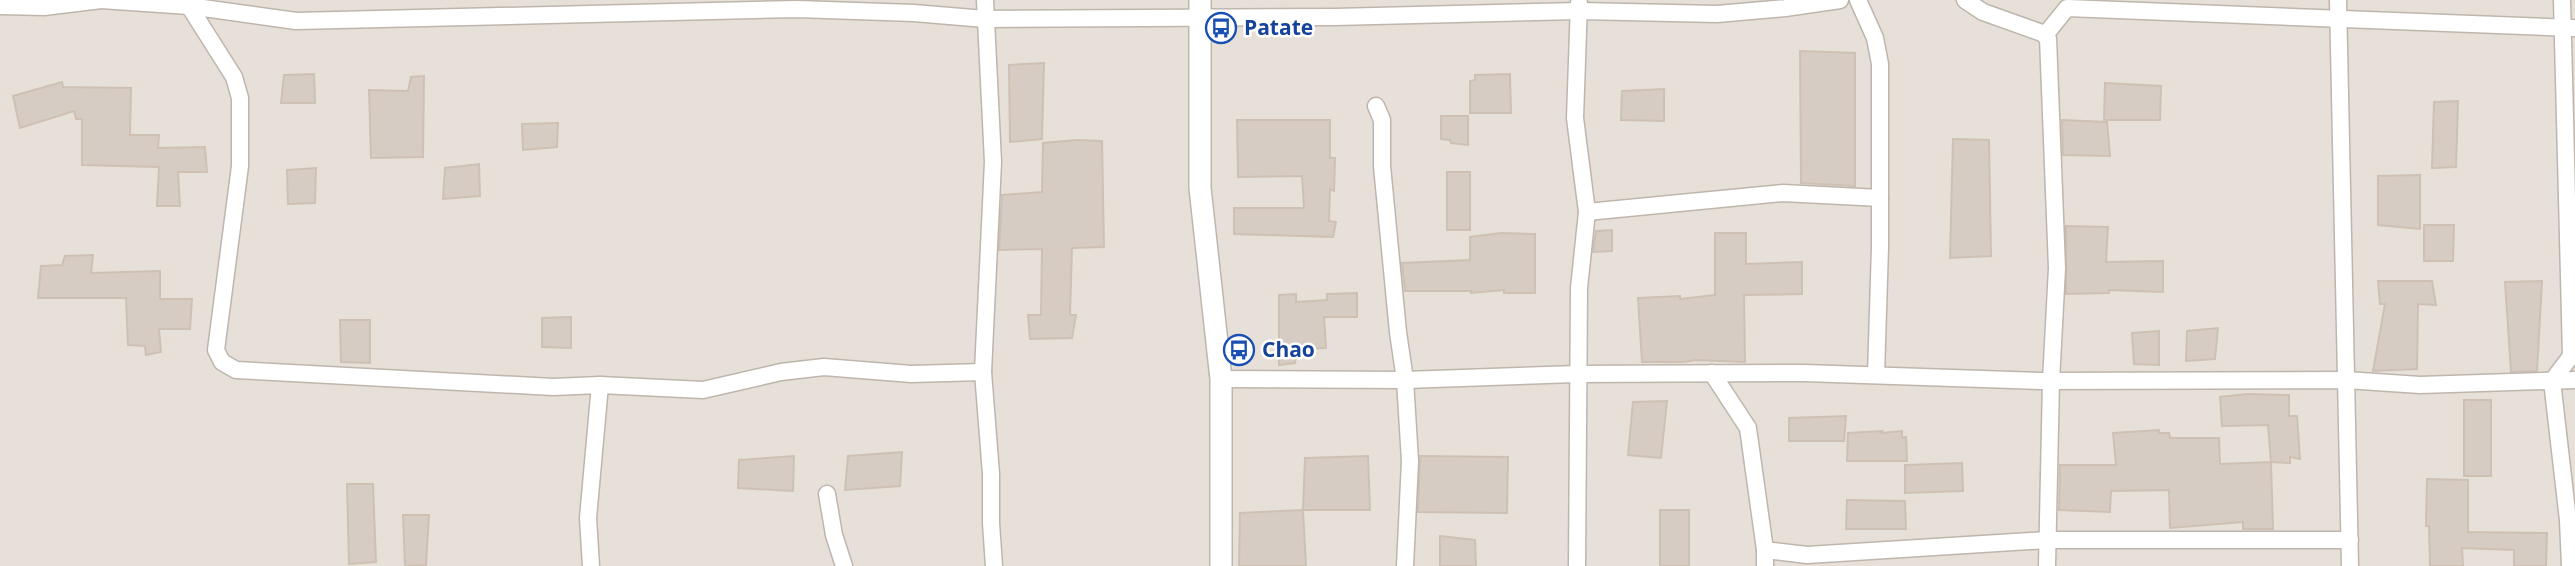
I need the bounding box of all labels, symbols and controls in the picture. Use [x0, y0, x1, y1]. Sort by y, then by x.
bus stop icon: Patate [1204, 11, 1238, 45]
place label: Patate [1244, 13, 1313, 41]
bus stop icon: Chao [1222, 333, 1256, 367]
place label: Chao [1262, 335, 1315, 363]

